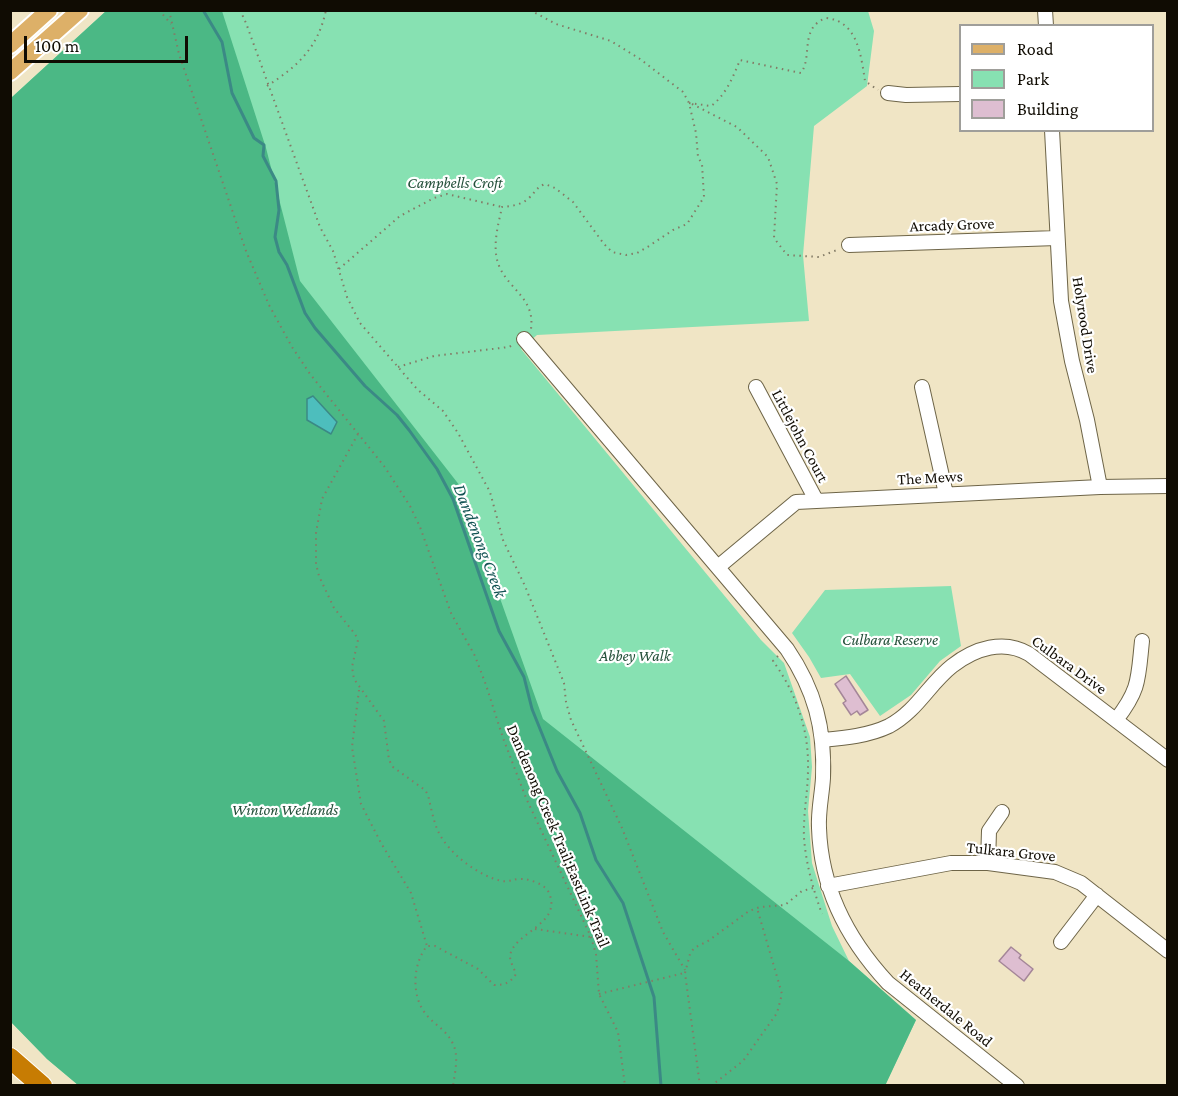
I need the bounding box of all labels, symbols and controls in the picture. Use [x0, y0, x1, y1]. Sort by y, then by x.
scale bar [27, 24, 190, 62]
legend [959, 24, 1154, 132]
text: 100 m [35, 36, 79, 56]
text: Road [1017, 39, 1054, 59]
text: Park [1017, 69, 1049, 89]
text: Building [1017, 99, 1078, 119]
park label: Campbells Croft [407, 173, 503, 193]
street label: Arcady Grove [909, 214, 995, 236]
street label: Holyrood Drive [1068, 275, 1102, 375]
street label: Littlejohn Court [767, 386, 833, 486]
street label: The Mews [897, 467, 963, 489]
water label: Dandenong Creek [448, 481, 512, 601]
park label: Culbara Reserve [842, 630, 938, 650]
street label: Culbara Drive [1028, 631, 1110, 699]
park label: Abbey Walk [599, 646, 671, 666]
street label: Dandenong Creek Trail;EastLink Trail [502, 722, 614, 950]
park label: Winton Wetlands [232, 800, 338, 820]
street label: Tulkara Grove [965, 838, 1057, 866]
street label: Heatherdale Road [896, 965, 996, 1051]

